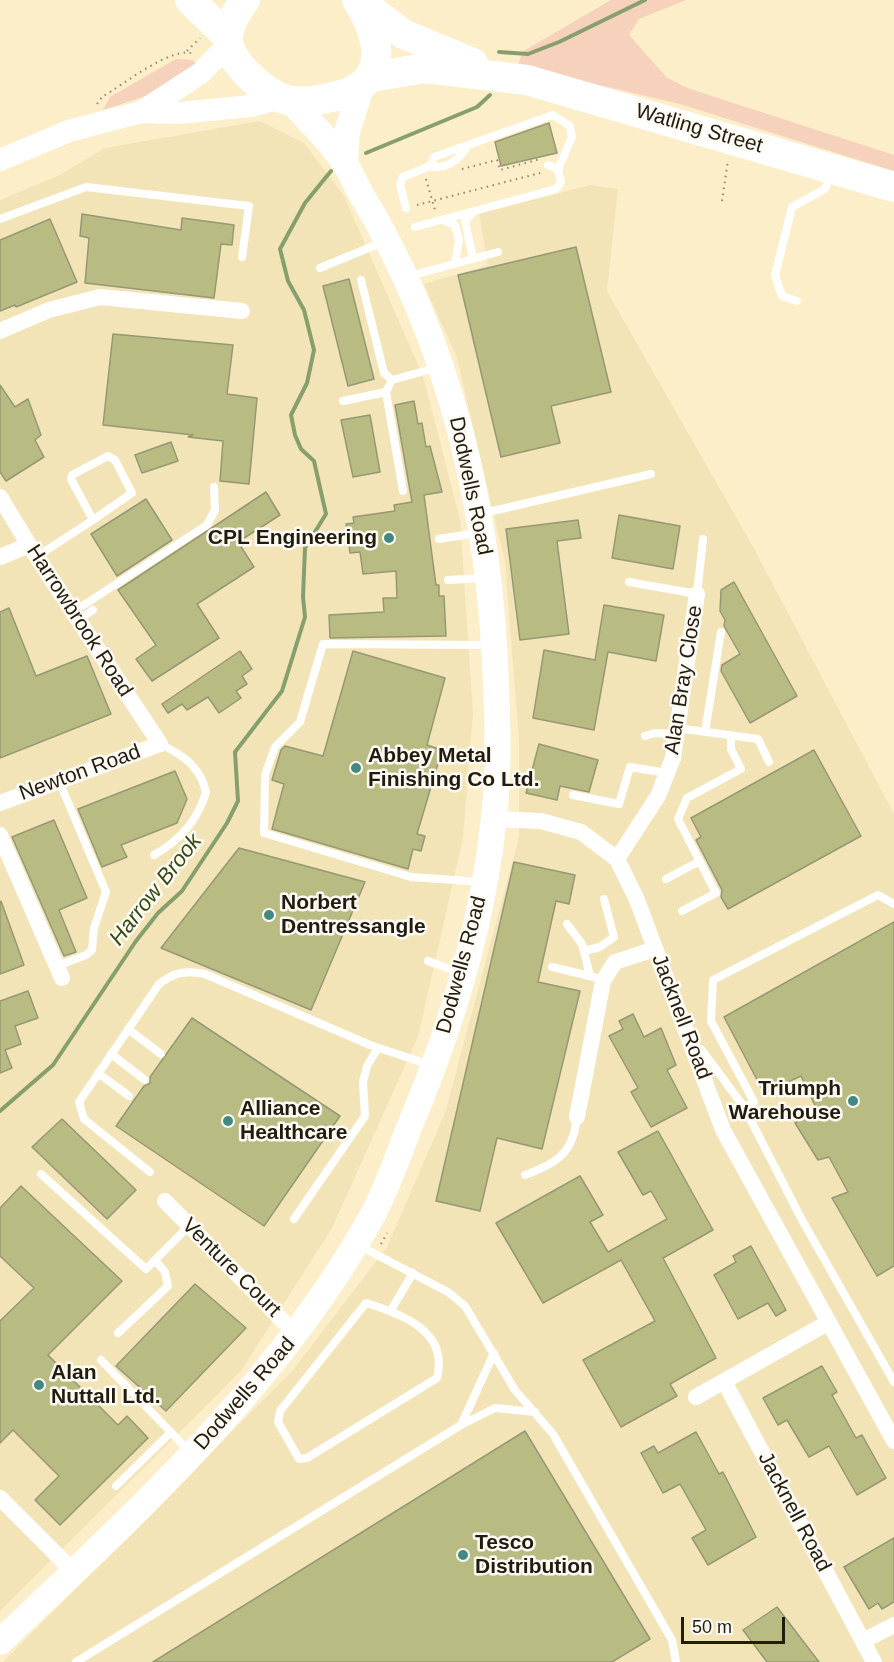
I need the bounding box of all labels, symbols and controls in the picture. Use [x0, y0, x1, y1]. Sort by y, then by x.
street label: Watling Street [633, 99, 765, 159]
street label: Dodwells Road [443, 414, 497, 558]
place label: CPL Engineering [208, 525, 377, 551]
marker: CPL Engineering [382, 531, 396, 545]
street label: Harrowbrook Road [20, 540, 138, 702]
street label: Alan Bray Close [660, 604, 708, 756]
street label: Newton Road [16, 739, 144, 807]
place label: Abbey Metal Finishing Co Ltd. [368, 743, 539, 793]
marker: Abbey Metal Finishing Co Ltd. [349, 761, 363, 775]
water label: Harrow Brook [104, 829, 208, 951]
place label: Norbert Dentressangle [281, 890, 426, 940]
street label: Dodwells Road [432, 894, 492, 1036]
marker: Norbert Dentressangle [262, 908, 276, 922]
street label: Jacknell Road [646, 951, 716, 1083]
place label: Triumph Warehouse [729, 1076, 841, 1126]
marker: Triumph Warehouse [846, 1094, 860, 1108]
place label: Alliance Healthcare [240, 1096, 347, 1146]
marker: Alliance Healthcare [221, 1114, 235, 1128]
street label: Venture Court [176, 1213, 286, 1323]
street label: Dodwells Road [189, 1332, 301, 1456]
place label: Alan Nuttall Ltd. [51, 1360, 161, 1410]
marker: Alan Nuttall Ltd. [32, 1378, 46, 1392]
street label: Jacknell Road [752, 1448, 836, 1576]
place label: Tesco Distribution [475, 1530, 593, 1580]
marker: Tesco Distribution [456, 1548, 470, 1562]
scale bar [684, 1605, 788, 1643]
text: 50 m [692, 1617, 732, 1637]

